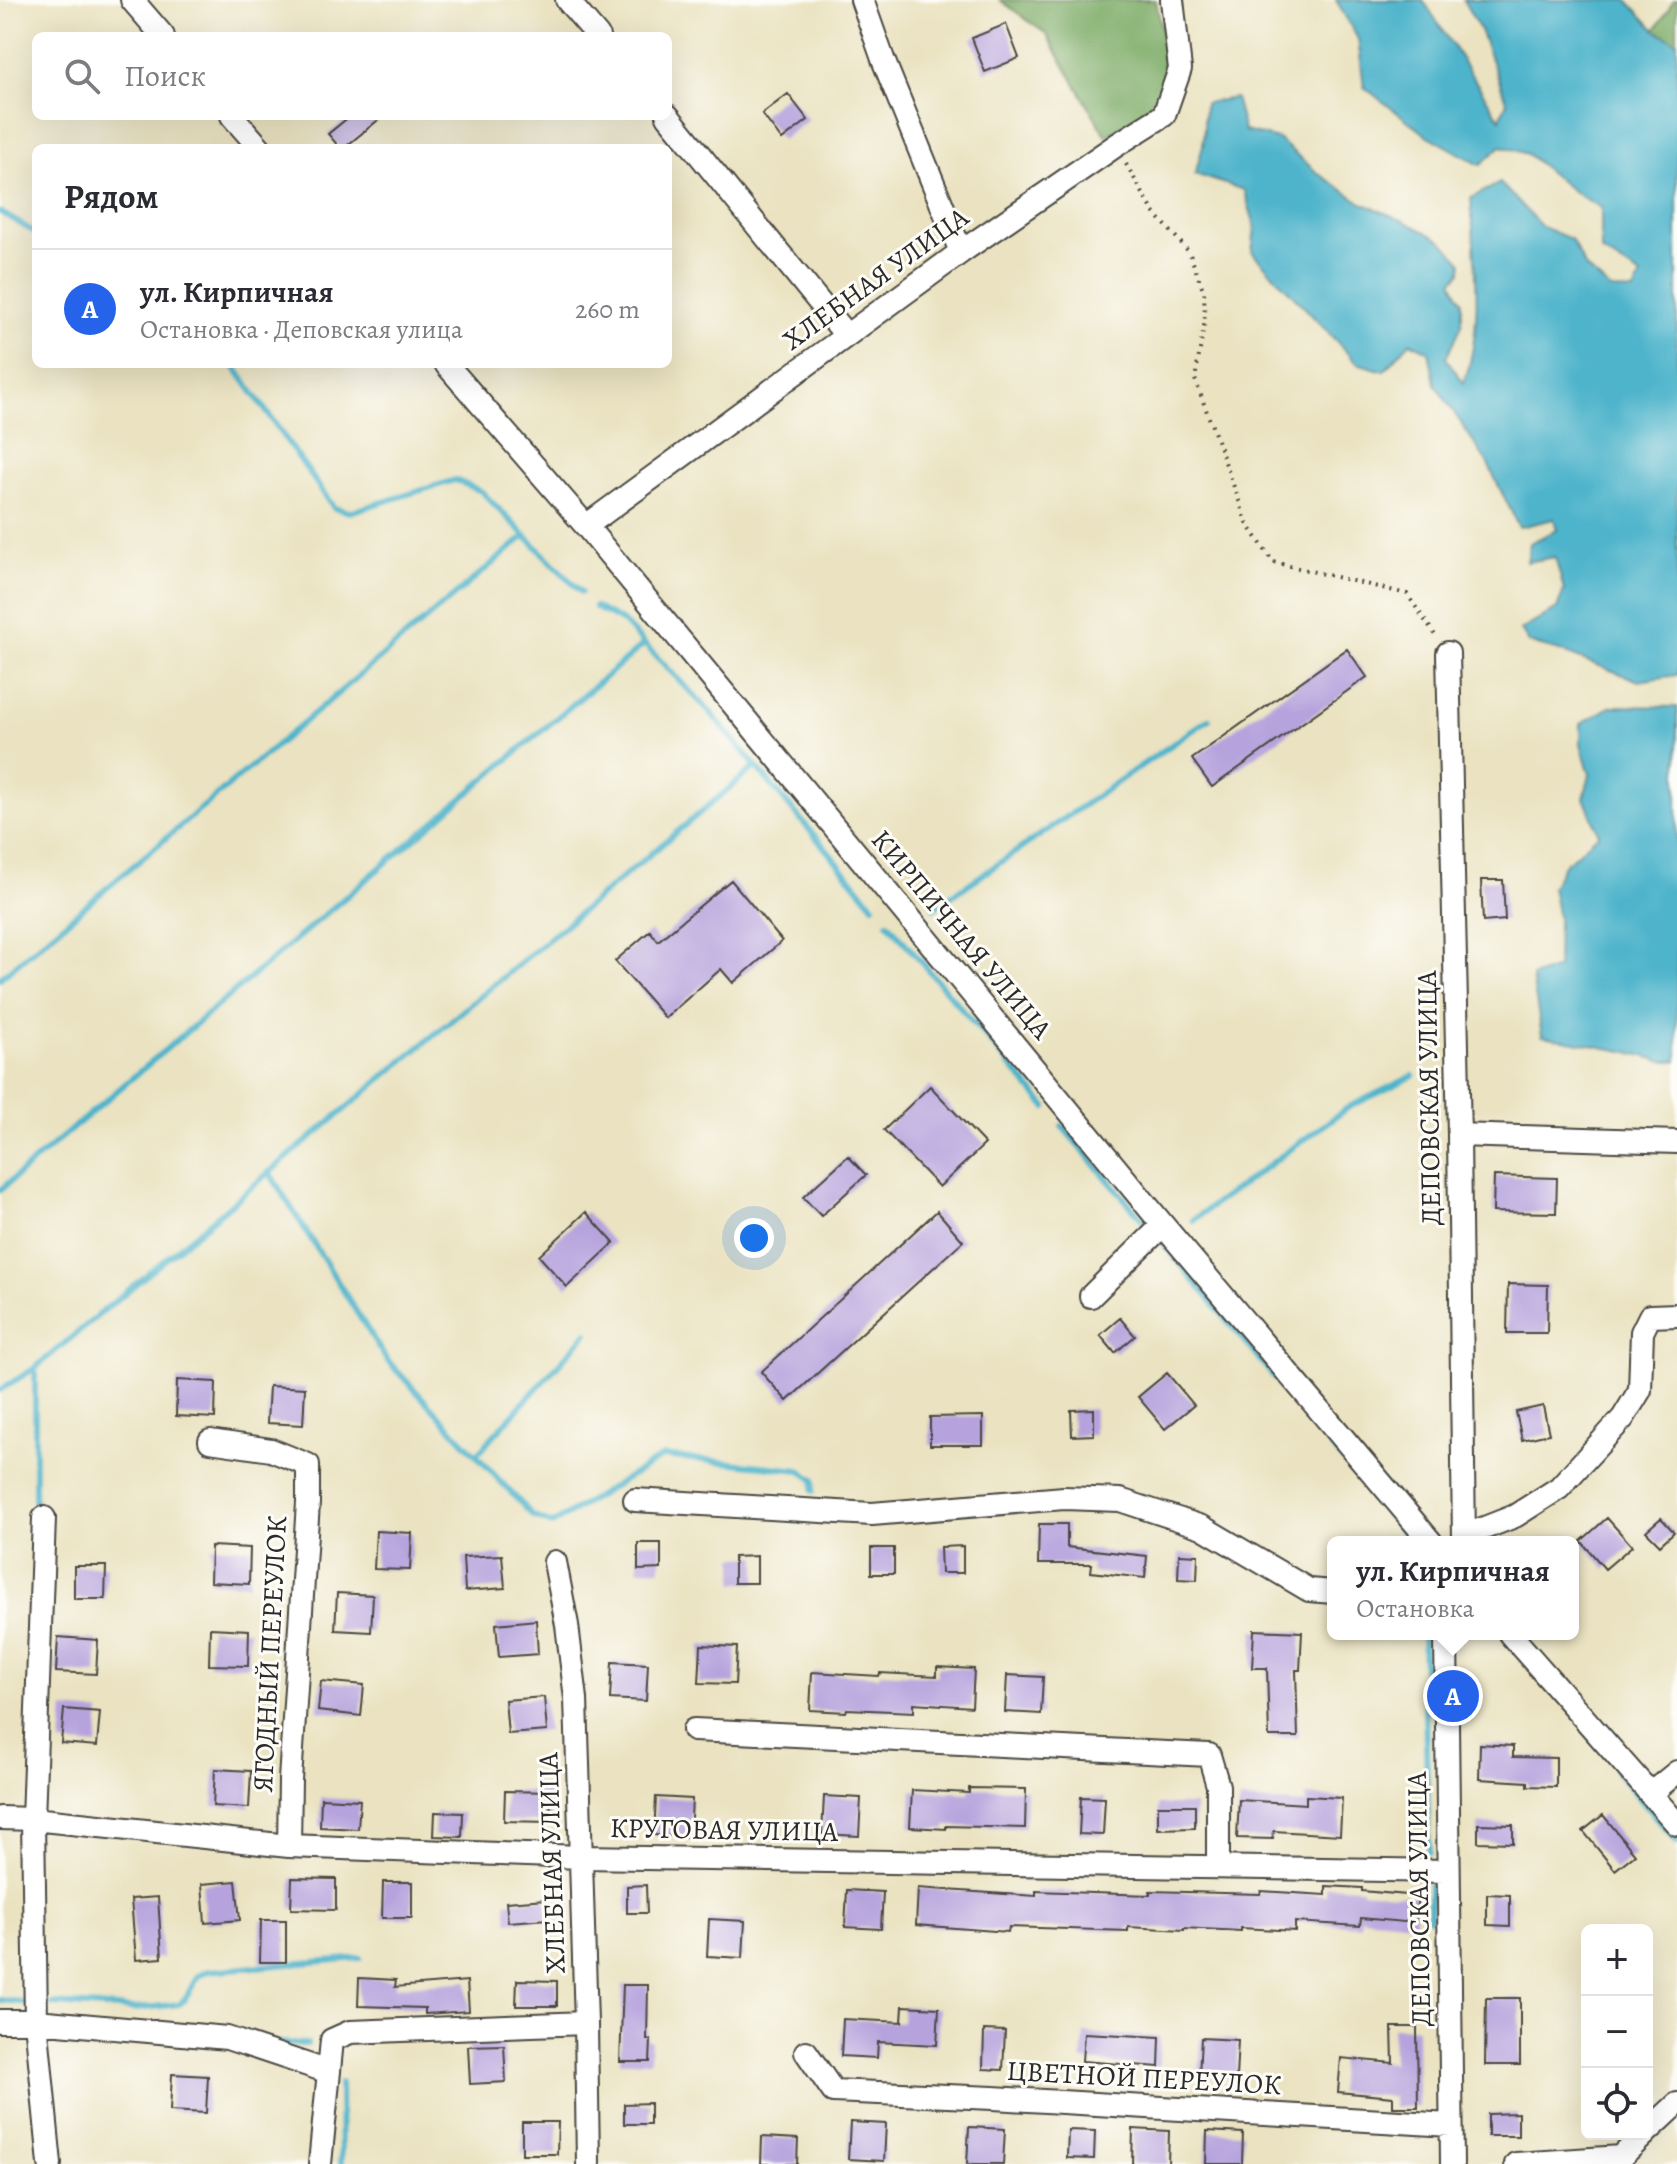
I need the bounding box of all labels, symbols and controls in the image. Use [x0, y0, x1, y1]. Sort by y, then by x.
search box [32, 32, 672, 120]
icon: search [60, 54, 104, 98]
text: Поиск [124, 56, 206, 96]
text: Рядом [64, 173, 158, 220]
street label: ХЛЕБНАЯ УЛИЦА [775, 198, 977, 359]
text: ул. Кирпичная [140, 272, 334, 312]
text: A [82, 292, 98, 327]
text: 260 m [575, 292, 640, 327]
text: Остановка · Деповская улица [140, 312, 463, 347]
street label: КИРПИЧНАЯ УЛИЦА [862, 822, 1061, 1048]
street label: ДЕПОВСКАЯ УЛИЦА [1408, 970, 1450, 1226]
your location [734, 1218, 774, 1258]
street label: ЯГОДНЫЙ ПЕРЕУЛОК [244, 1515, 296, 1793]
popup [1327, 1536, 1579, 1640]
text: ул. Кирпичная [1356, 1551, 1550, 1591]
text: Остановка [1356, 1591, 1475, 1626]
pin: A [1427, 1666, 1479, 1726]
street label: ХЛЕБНАЯ УЛИЦА [529, 1751, 575, 1974]
street label: ДЕПОВСКАЯ УЛИЦА [1398, 1771, 1440, 2027]
street label: КРУГОВАЯ УЛИЦА [610, 1809, 839, 1851]
map controls [1581, 1924, 1653, 2140]
button: + [1581, 1924, 1653, 1996]
button: − [1581, 1996, 1653, 2068]
street label: ЦВЕТНОЙ ПЕРЕУЛОК [1006, 2052, 1282, 2104]
button: locate [1581, 2068, 1653, 2140]

